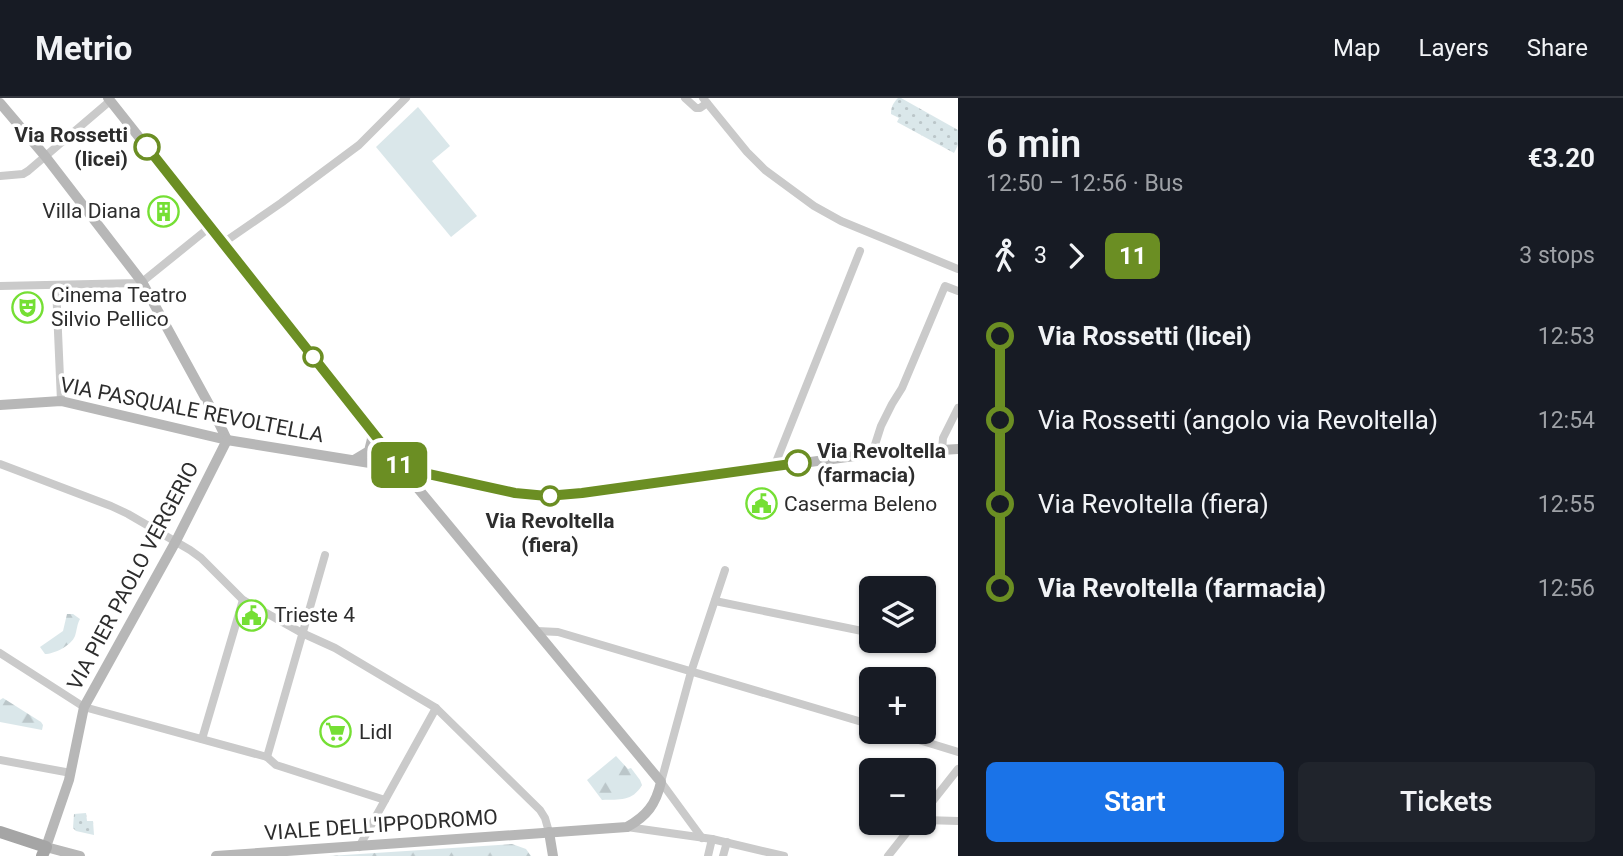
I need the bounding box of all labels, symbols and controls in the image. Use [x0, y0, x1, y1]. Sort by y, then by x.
text: Metrio [35, 29, 132, 68]
text: Map [1333, 34, 1381, 62]
text: Layers [1419, 34, 1489, 62]
text: Share [1527, 34, 1588, 62]
text: 6 min [986, 122, 1081, 166]
place label: Via Rossetti (licei) [14, 123, 128, 171]
marker: Via Rossetti (licei) [134, 134, 160, 160]
text: €3.20 [1528, 143, 1595, 173]
text: 12:50 – 12:56 · Bus [986, 170, 1183, 197]
building icon: Villa Diana [147, 194, 181, 228]
place label: Villa Diana [42, 199, 141, 223]
icon: walk [986, 237, 1024, 275]
icon: forward [1057, 237, 1095, 275]
text: 3 [1034, 242, 1047, 269]
text: 11 [1119, 242, 1146, 270]
text: 3 stops [1519, 242, 1595, 269]
place label: Cinema Teatro Silvio Pellico [51, 283, 187, 331]
theatre icon: Cinema Teatro Silvio Pellico [11, 290, 45, 324]
text: Via Rossetti (licei) [1038, 321, 1252, 351]
text: 12:53 [1538, 323, 1595, 350]
unlabelled marker [303, 347, 323, 367]
street label: VIA PASQUALE REVOLTELLA [58, 373, 326, 447]
text: Via Rossetti (angolo via Revoltella) [1038, 405, 1438, 435]
text: 12:54 [1538, 407, 1595, 434]
place label: Via Revoltella (farmacia) [817, 439, 946, 487]
line badge: 11 [368, 442, 430, 488]
marker: Via Revoltella (farmacia) [785, 450, 811, 476]
text: 11 [385, 451, 413, 479]
street label: VIA PIER PAOLO VERGERIO [63, 458, 203, 694]
marker: Via Revoltella (fiera) [540, 486, 560, 506]
public building icon: Caserma Beleno [744, 487, 778, 521]
text: Via Revoltella (fiera) [1038, 489, 1269, 519]
text: 12:55 [1538, 491, 1595, 518]
place label: Caserma Beleno [784, 492, 937, 516]
place label: Via Revoltella (fiera) [485, 509, 615, 557]
text: Via Revoltella (farmacia) [1038, 573, 1326, 603]
text: 12:56 [1538, 575, 1595, 602]
map controls [859, 576, 936, 835]
button: layers [859, 576, 936, 653]
public building icon: Trieste 4 [234, 598, 268, 632]
place label: Trieste 4 [274, 603, 355, 627]
button: + [859, 667, 936, 744]
supermarket icon: Lidl [319, 715, 353, 749]
place label: Lidl [359, 720, 392, 744]
button: − [859, 758, 936, 835]
button: Start [986, 762, 1284, 842]
button: Tickets [1298, 762, 1595, 842]
street label: VIALE DELL'IPPODROMO [263, 805, 499, 845]

